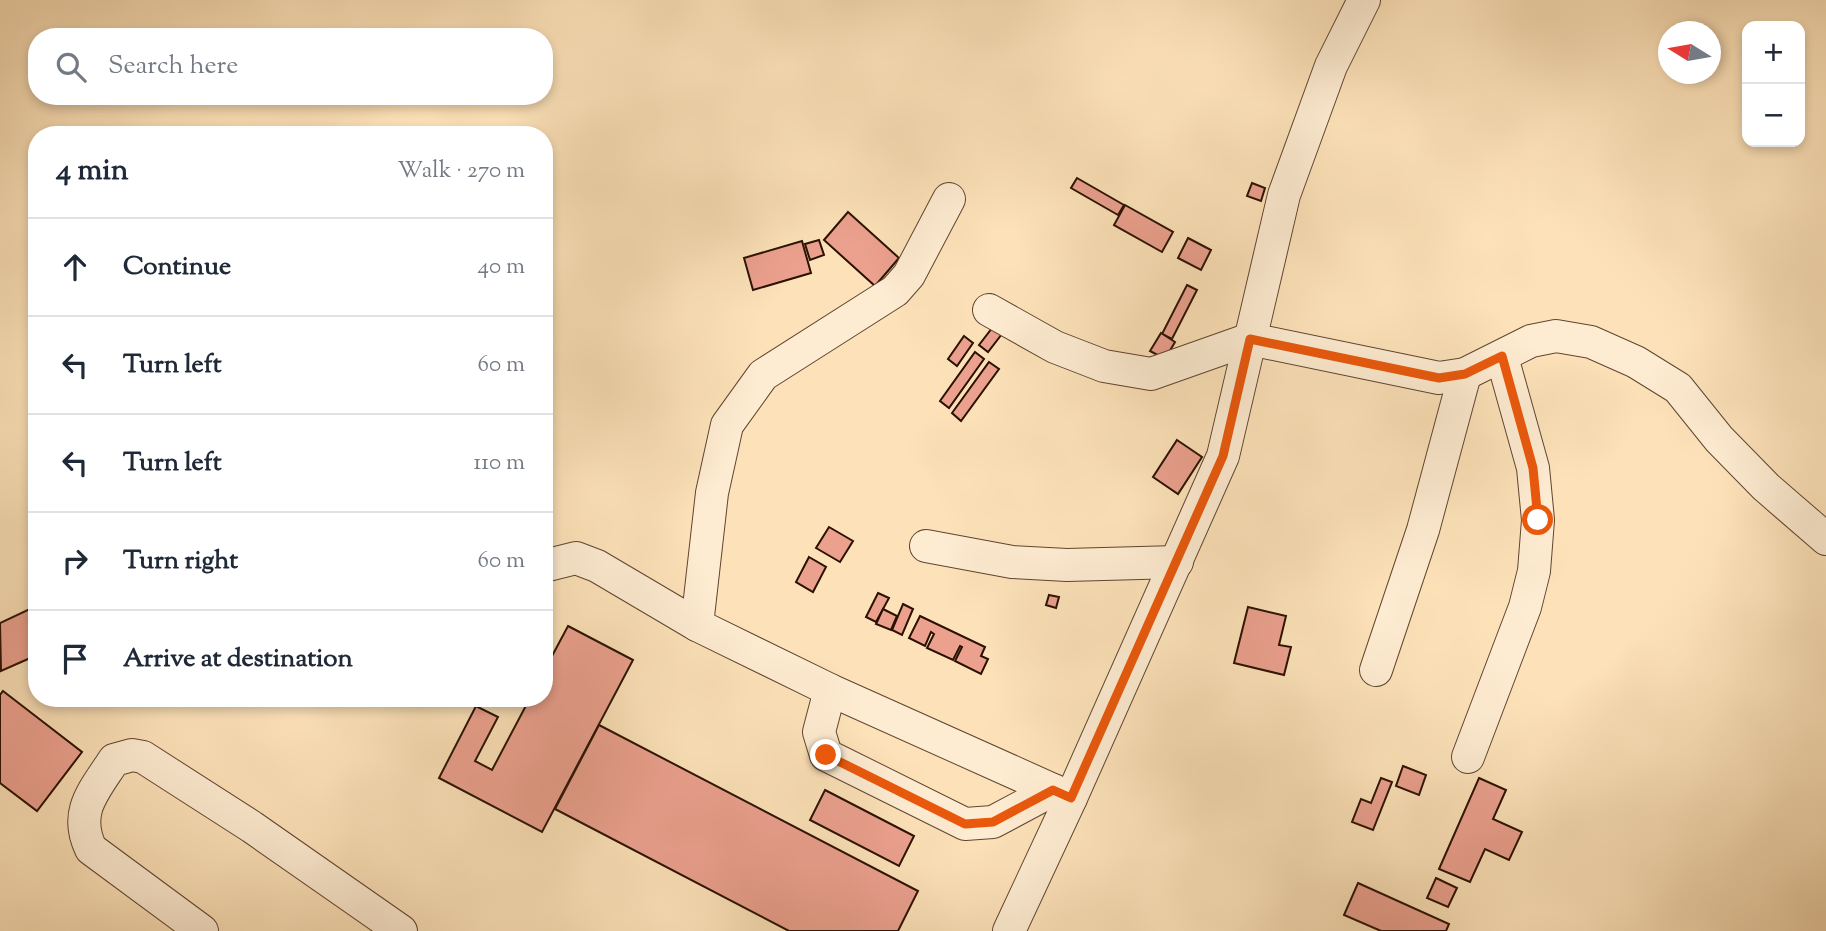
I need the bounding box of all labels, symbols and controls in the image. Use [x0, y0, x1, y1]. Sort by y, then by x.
north arrow [1658, 21, 1721, 84]
map controls [1742, 21, 1805, 147]
button: + [1742, 21, 1805, 84]
search box [28, 28, 553, 105]
icon: search [52, 48, 90, 86]
text: Search here [108, 48, 238, 85]
button: − [1742, 84, 1805, 147]
text: 4 min [56, 150, 129, 193]
text: Walk · 270 m [397, 155, 525, 188]
icon: ahead [56, 248, 94, 286]
text: Continue [123, 249, 231, 286]
text: 40 m [478, 251, 525, 284]
icon: left [56, 346, 94, 384]
text: Turn left [123, 347, 222, 384]
text: 60 m [477, 349, 525, 382]
icon: left [56, 444, 94, 482]
text: Turn left [123, 445, 222, 482]
text: 110 m [474, 447, 525, 480]
route start [1522, 504, 1553, 535]
icon: right [56, 542, 94, 580]
text: Turn right [123, 543, 238, 580]
text: 60 m [477, 545, 525, 578]
icon: arrive [56, 640, 94, 678]
text: Arrive at destination [123, 641, 353, 678]
route end [810, 739, 841, 770]

